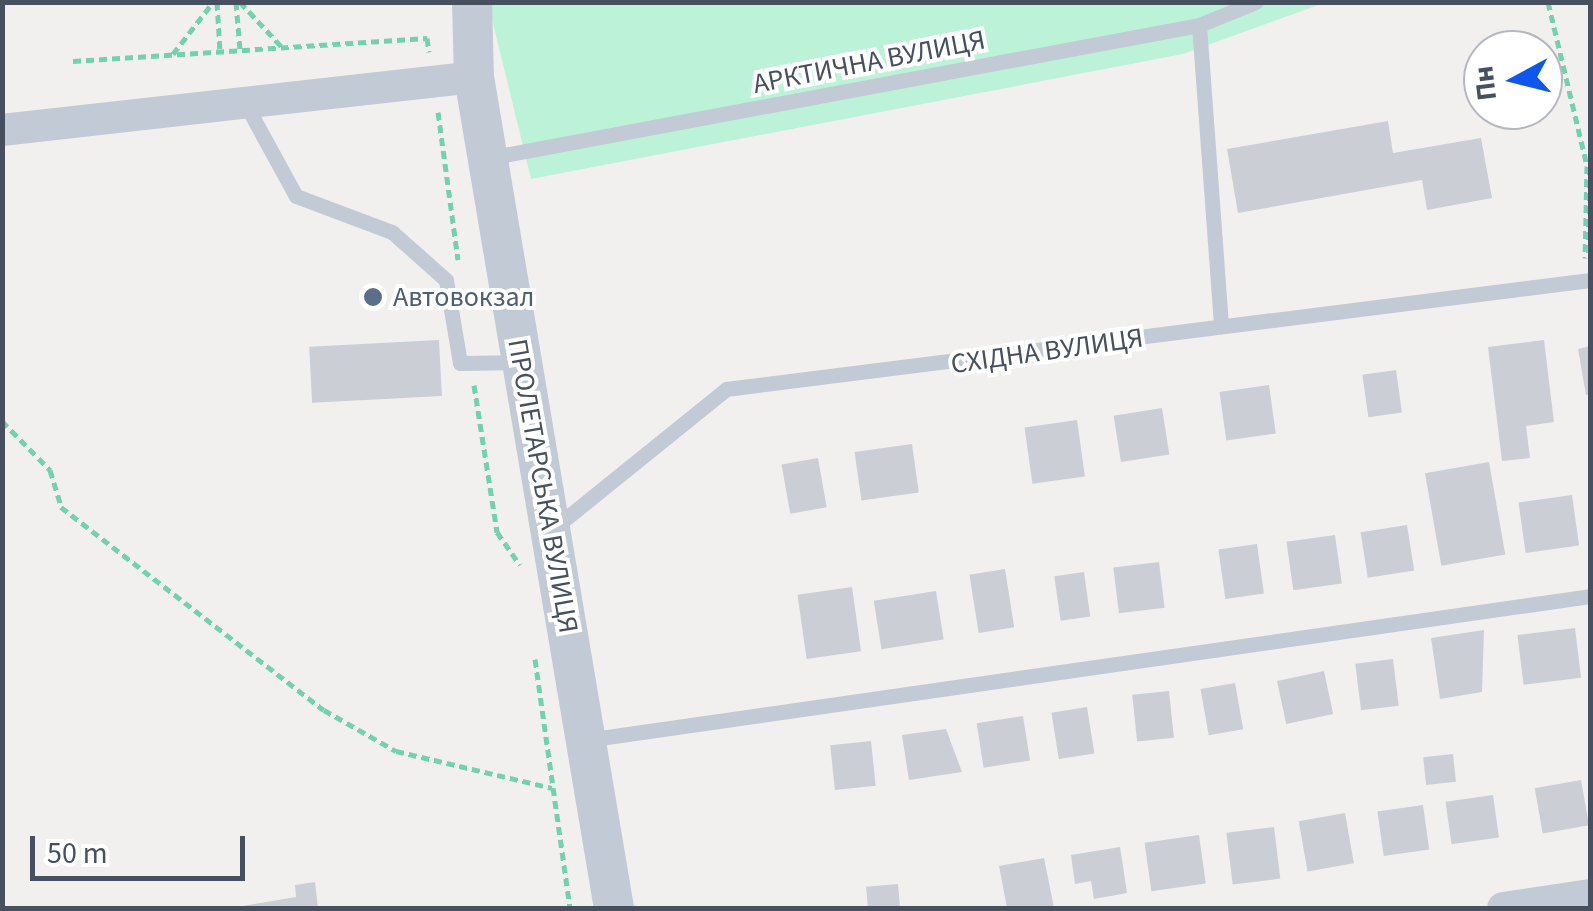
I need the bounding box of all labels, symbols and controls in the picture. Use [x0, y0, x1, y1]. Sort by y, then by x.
street label: АРКТИЧНА ВУЛИЦЯ [750, 23, 988, 101]
north arrow [1463, 30, 1563, 130]
text: Пн [1463, 64, 1507, 103]
place label: Автовокзал [393, 280, 534, 314]
marker: Автовокзал [362, 286, 384, 308]
street label: СХІДНА ВУЛИЦЯ [949, 321, 1145, 381]
street label: ПРОЛЕТАРСЬКА ВУЛИЦЯ [501, 336, 585, 636]
scale bar [35, 816, 250, 878]
text: 50 m [47, 832, 108, 875]

